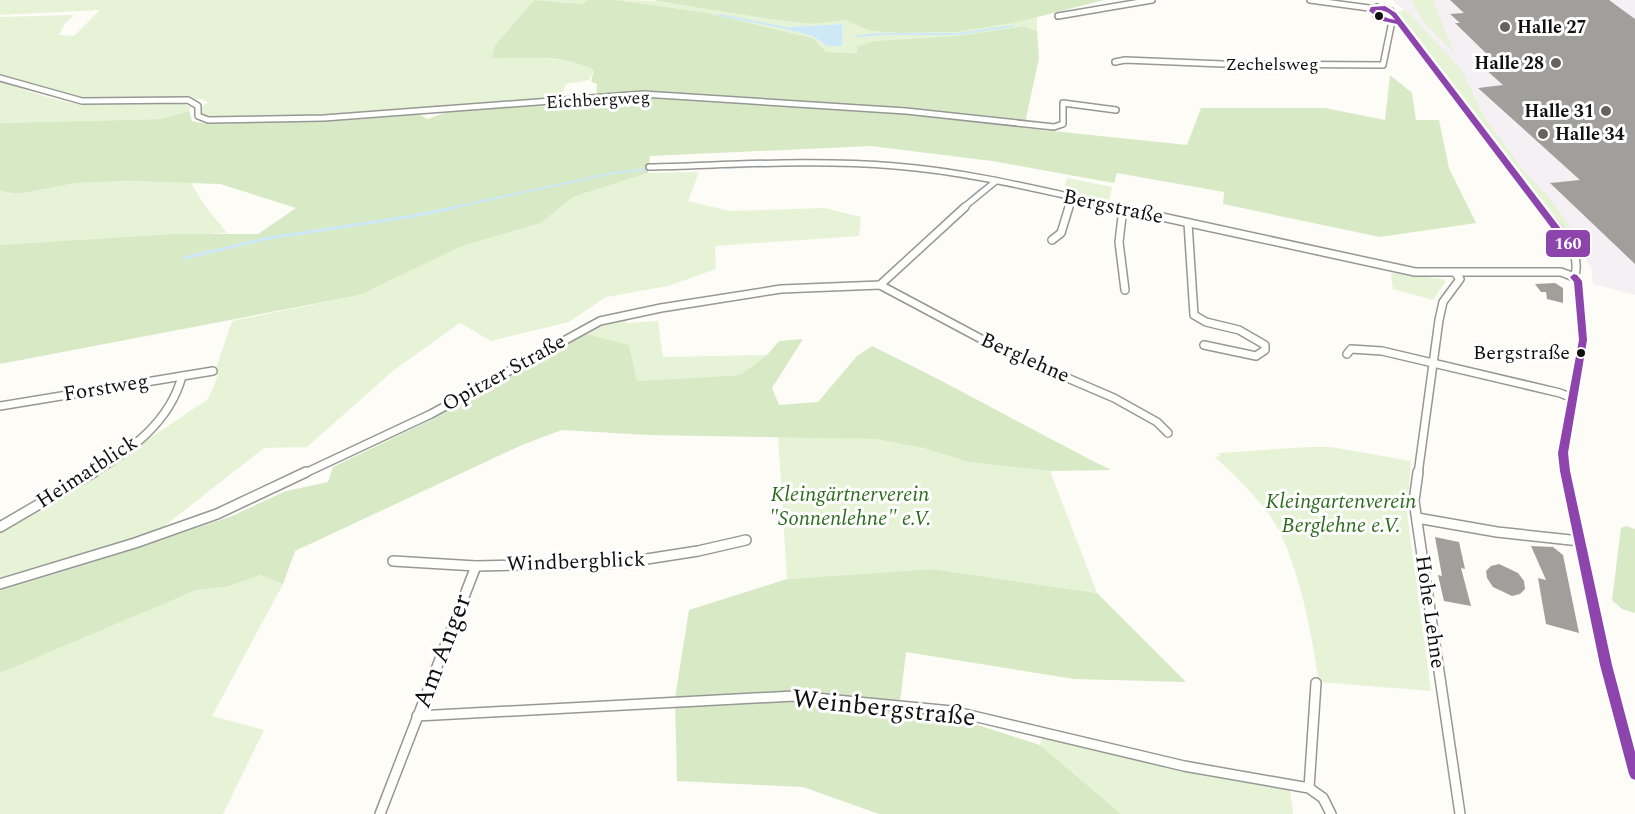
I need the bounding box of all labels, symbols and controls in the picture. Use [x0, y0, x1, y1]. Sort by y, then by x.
unlabelled marker [1373, 10, 1385, 22]
place label: Halle 27 [1517, 14, 1587, 41]
marker: Halle 27 [1498, 20, 1512, 34]
place label: Halle 28 [1474, 50, 1544, 77]
street label: Zechelsweg [1226, 51, 1318, 78]
marker: Halle 28 [1549, 56, 1563, 70]
street label: Eichbergweg [545, 84, 651, 116]
place label: Halle 31 [1524, 98, 1594, 125]
marker: Halle 31 [1599, 104, 1613, 118]
place label: Halle 34 [1555, 121, 1625, 148]
marker: Halle 34 [1536, 127, 1550, 141]
street label: Bergstraße [1060, 181, 1166, 233]
line badge: 160 [1545, 229, 1591, 258]
text: 160 [1555, 232, 1581, 256]
street label: Berglehne [975, 324, 1075, 392]
street label: Opitzer Straße [436, 326, 572, 420]
place label: Bergstraße [1473, 338, 1570, 368]
marker: Bergstraße [1575, 347, 1587, 359]
street label: Forstweg [61, 365, 151, 411]
street label: Heimatblick [30, 427, 144, 517]
park label: Kleingärtnerverein "Sonnenlehne" e.V. [769, 479, 931, 535]
park label: Kleingartenverein Berglehne e.V. [1266, 486, 1416, 542]
street label: Windbergblick [506, 544, 646, 580]
street label: Hohe Lehne [1406, 553, 1454, 671]
street label: Am Anger [402, 588, 482, 714]
street label: Weinbergstraße [790, 678, 978, 738]

